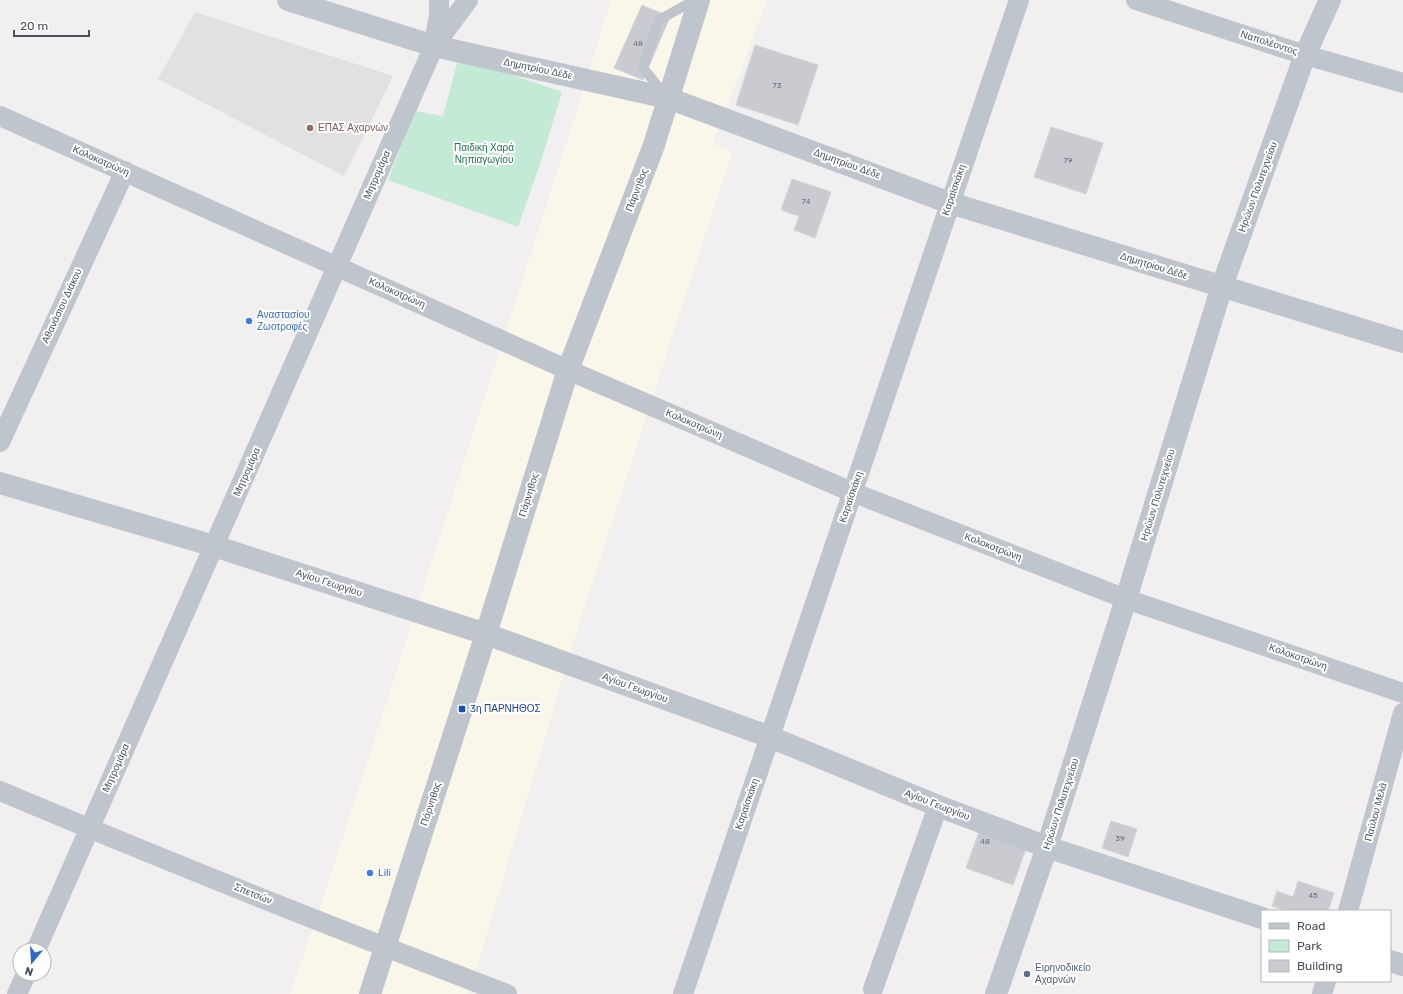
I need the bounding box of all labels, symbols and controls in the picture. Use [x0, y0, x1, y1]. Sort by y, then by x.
scale bar [14, 12, 89, 38]
text: 20 m [20, 19, 48, 33]
street label: Ναπολέοντος [1239, 28, 1299, 58]
house number: 48 [633, 39, 643, 48]
street label: Δημητρίου Δέδε [502, 56, 574, 82]
house number: 73 [773, 81, 782, 90]
place label: ΕΠΑΣ Αχαρνών [318, 122, 388, 134]
marker: ΕΠΑΣ Αχαρνών [305, 123, 315, 133]
street label: Ηρώων Πολυτεχνείου [1236, 140, 1280, 234]
park label: Παιδική Χαρά Νηπιαγωγίου [454, 142, 514, 166]
street label: Κολοκοτρώνη [71, 143, 131, 179]
street label: Δημητρίου Δέδε [812, 146, 882, 182]
street label: Μητρομάρα [361, 149, 393, 201]
house number: 79 [1064, 156, 1073, 165]
street label: Καραϊσκάκη [940, 163, 968, 217]
street label: Πάρνηθος [623, 167, 651, 213]
house number: 74 [802, 197, 810, 206]
street label: Δημητρίου Δέδε [1119, 250, 1190, 282]
street label: Αθανάσιου Διάκου [39, 267, 85, 345]
street label: Κολοκοτρώνη [367, 275, 427, 311]
place label: Αναστασίου Ζωοτροφές [257, 309, 309, 333]
marker: Αναστασίου Ζωοτροφές [244, 316, 254, 326]
street label: Κολοκοτρώνη [664, 407, 724, 441]
street label: Μητρομάρα [231, 446, 263, 498]
street label: Ηρώων Πολυτεχνείου [1138, 448, 1178, 542]
street label: Καραϊσκάκη [837, 470, 865, 524]
street label: Πάρνηθος [517, 471, 541, 518]
street label: Κολοκοτρώνη [963, 531, 1023, 563]
street label: Αγίου Γεωργίου [294, 567, 364, 599]
street label: Κολοκοτρώνη [1267, 641, 1329, 673]
street label: Αγίου Γεωργίου [601, 671, 669, 705]
place label: 3η ΠΑΡΝΗΘΟΣ [470, 703, 541, 715]
marker: 3η ΠΑΡΝΗΘΟΣ [457, 704, 467, 714]
street label: Μητρομάρα [100, 742, 132, 794]
street label: Ηρώων Πολυτεχνείου [1041, 757, 1081, 851]
street label: Καραϊσκάκη [733, 777, 761, 831]
street label: Πάρνηθος [418, 780, 444, 827]
street label: Παύλου Μελά [1362, 781, 1390, 843]
street label: Αγίου Γεωργίου [903, 787, 971, 823]
house number: 39 [1115, 834, 1125, 843]
house number: 48 [980, 837, 990, 846]
place label: Lili [378, 867, 391, 879]
marker: Lili [365, 868, 375, 878]
street label: Σπετσών [232, 881, 274, 907]
house number: 45 [1308, 891, 1318, 900]
legend [1261, 910, 1391, 982]
text: Road [1297, 919, 1325, 933]
text: Park [1297, 939, 1323, 953]
north arrow [12, 942, 52, 982]
text: Building [1297, 959, 1343, 973]
place label: Ειρηνοδικείο Αχαρνών [1035, 962, 1091, 986]
text: N [23, 964, 35, 978]
marker: Ειρηνοδικείο Αχαρνών [1022, 969, 1032, 979]

